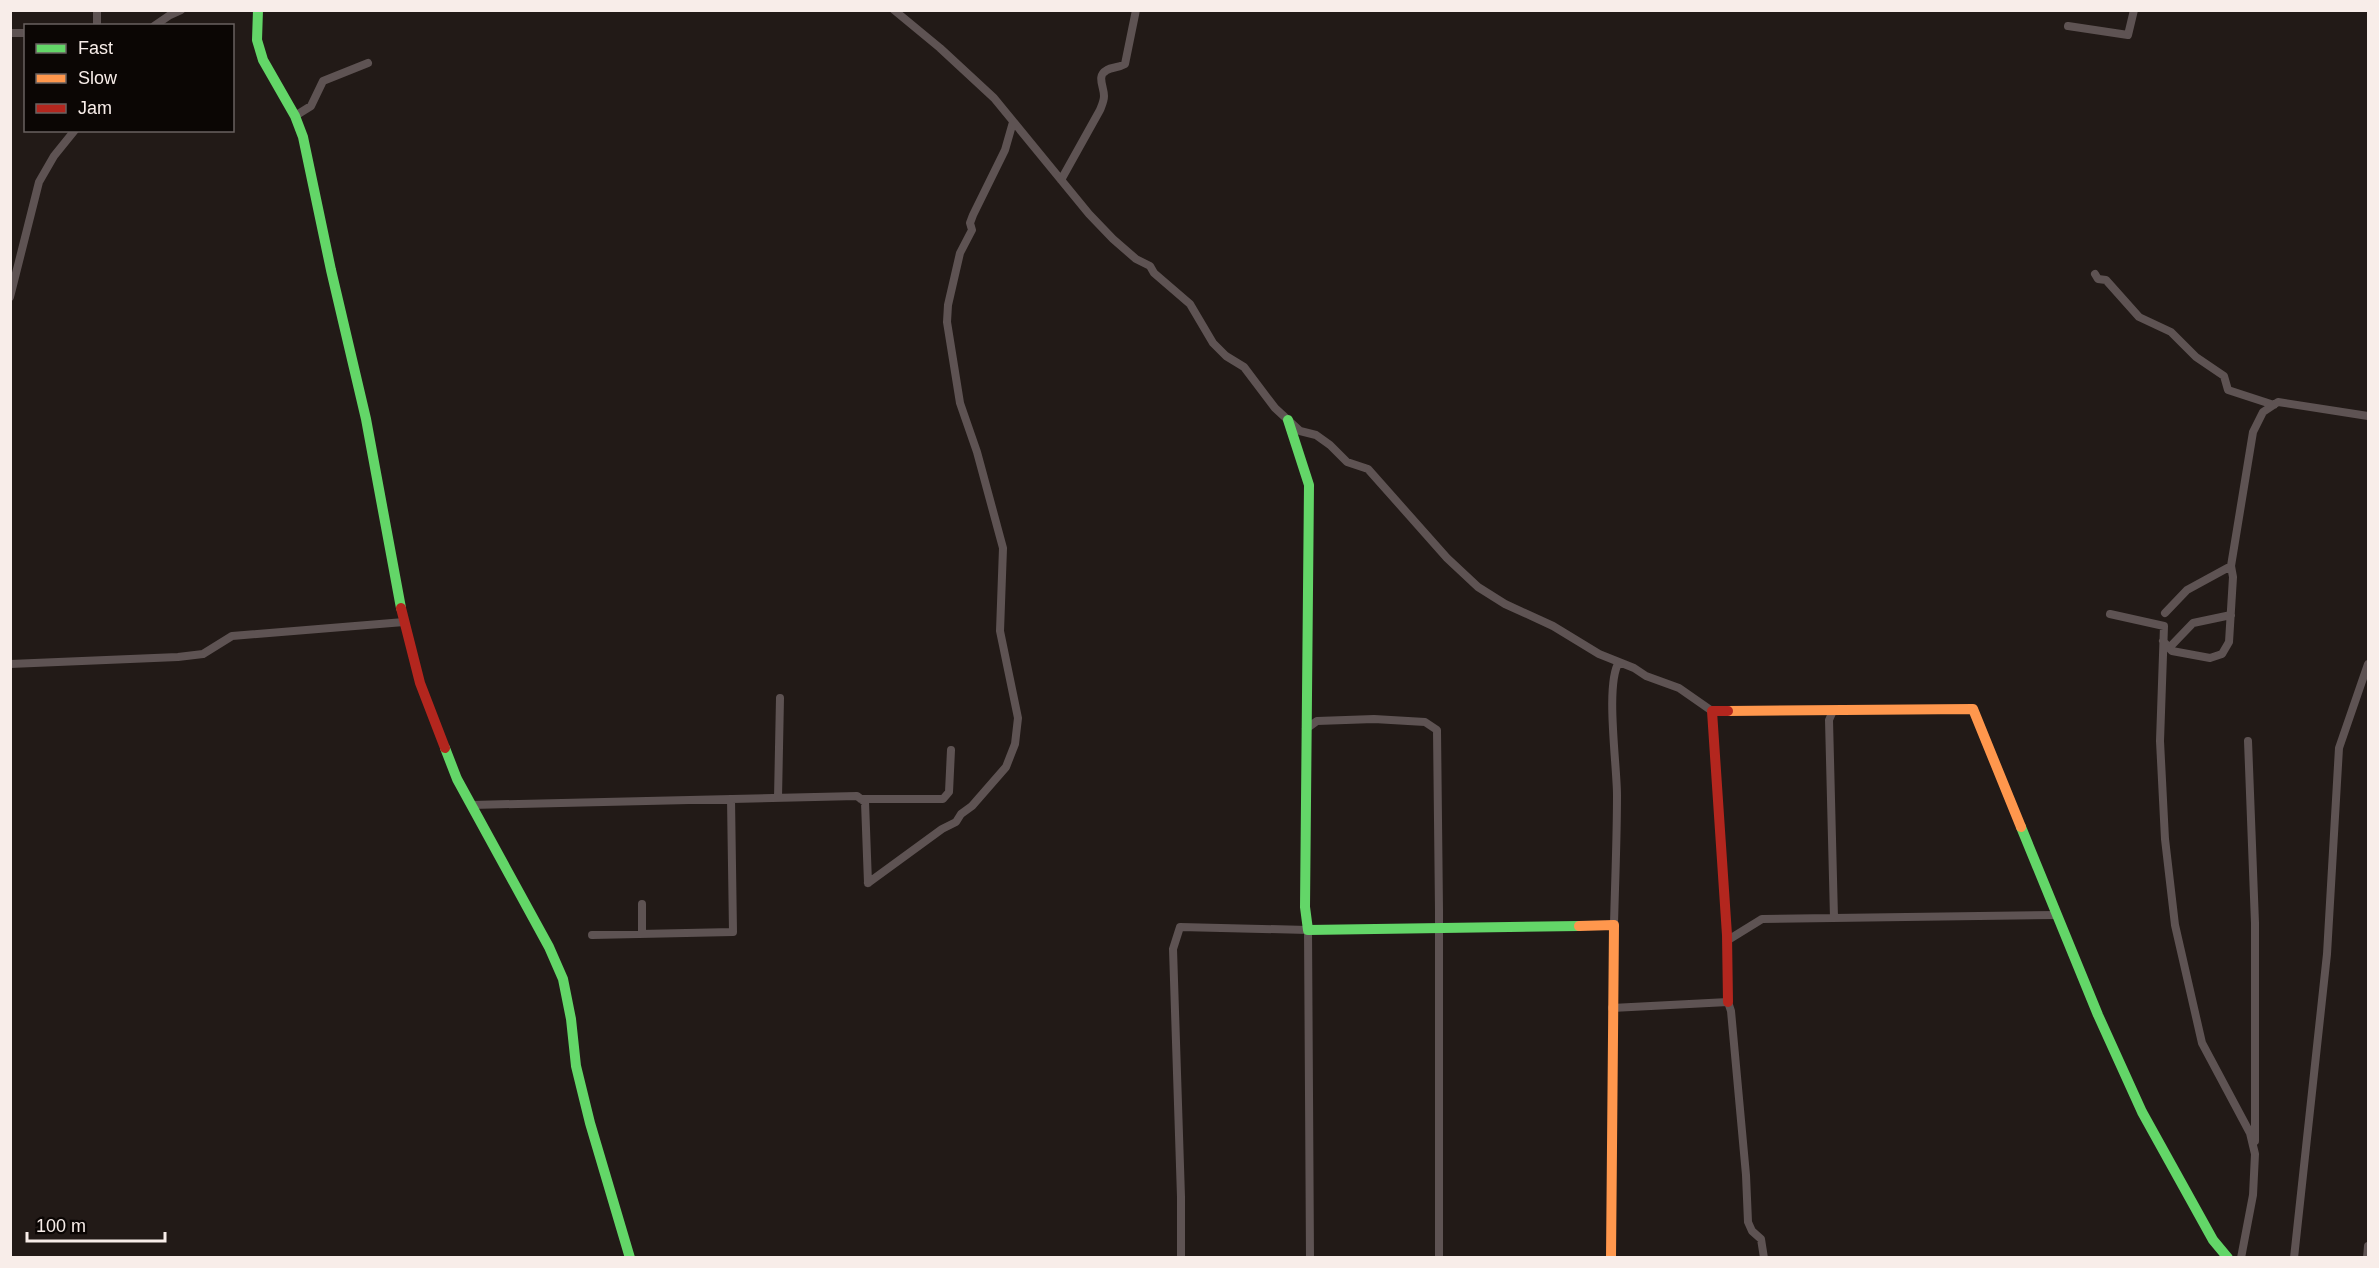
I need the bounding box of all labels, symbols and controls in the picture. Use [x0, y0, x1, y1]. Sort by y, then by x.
legend [24, 24, 234, 132]
text: Fast [78, 38, 113, 58]
text: Slow [78, 68, 118, 88]
text: Jam [78, 98, 112, 118]
scale bar [27, 1205, 165, 1243]
text: 100 m [36, 1216, 86, 1236]

